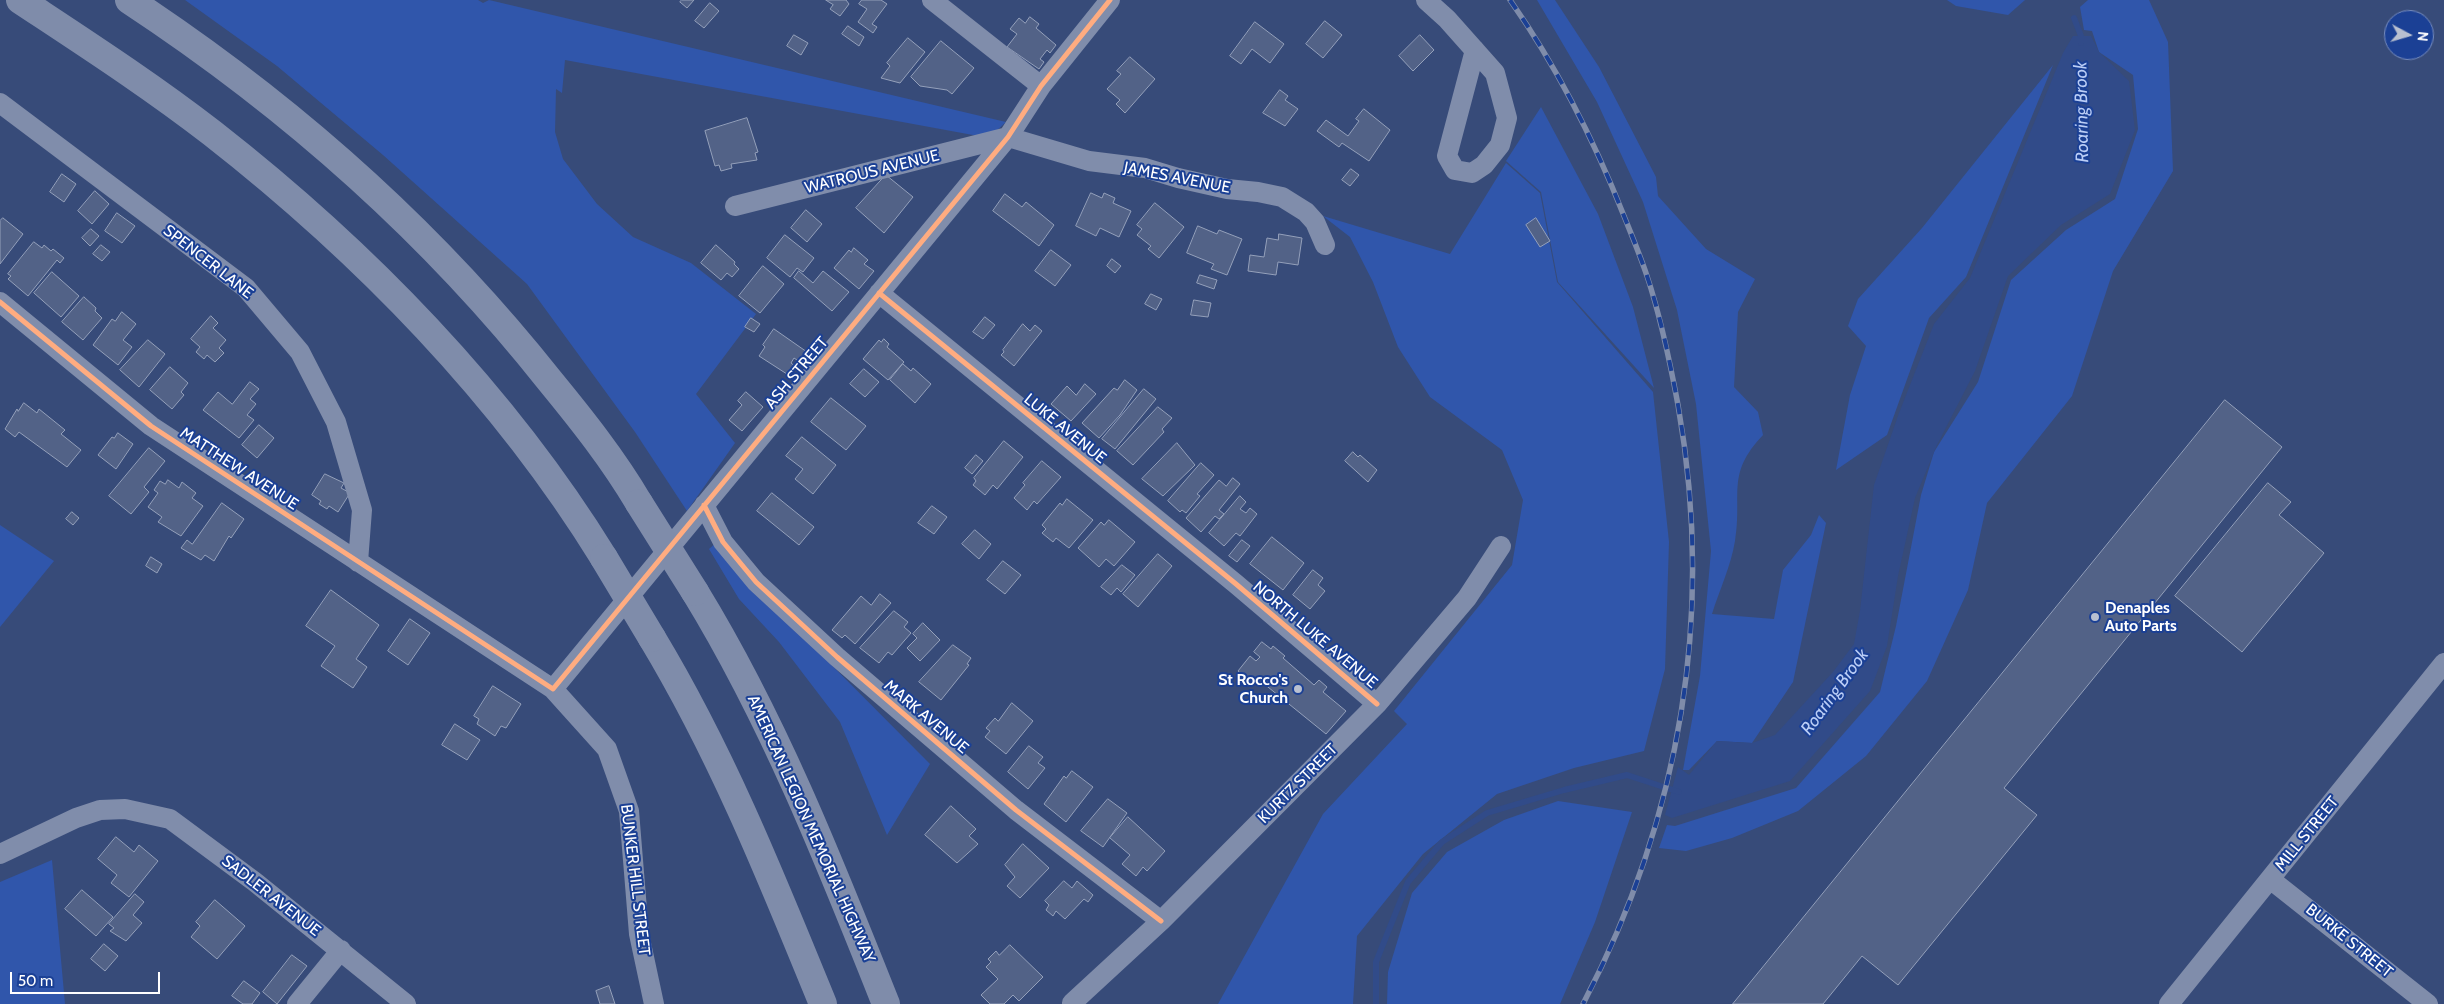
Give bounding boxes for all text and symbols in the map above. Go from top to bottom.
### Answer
north arrow [2384,10,2434,60]
text: N [2413,31,2432,42]
water label: Roaring Brook [2070,61,2094,163]
street label: WATROUS AVENUE [803,146,941,198]
street label: JAMES AVENUE [1122,158,1232,198]
street label: SPENCER LANE [159,221,257,303]
street label: ASH STREET [761,333,833,413]
street label: LUKE AVENUE [1020,390,1110,468]
street label: MATTHEW AVENUE [176,424,302,514]
street label: NORTH LUKE AVENUE [1249,577,1381,693]
place label: Denaples Auto Parts [2105,598,2177,636]
marker: Denaples Auto Parts [2089,611,2101,623]
water label: Roaring Brook [1797,645,1873,739]
place label: St Rocco's Church [1218,670,1288,708]
street label: MARK AVENUE [880,676,972,758]
marker: St Rocco's Church [1292,683,1304,695]
street label: AMERICAN LEGION MEMORIAL HIGHWAY [743,692,879,966]
street label: KURTZ STREET [1254,740,1342,828]
street label: MILL STREET [2271,793,2343,875]
street label: BUNKER HILL STREET [616,803,654,957]
street label: SADLER AVENUE [218,851,324,941]
street label: BURKE STREET [2302,900,2396,982]
scale bar [12,962,162,994]
text: 50 m [18,972,53,990]

